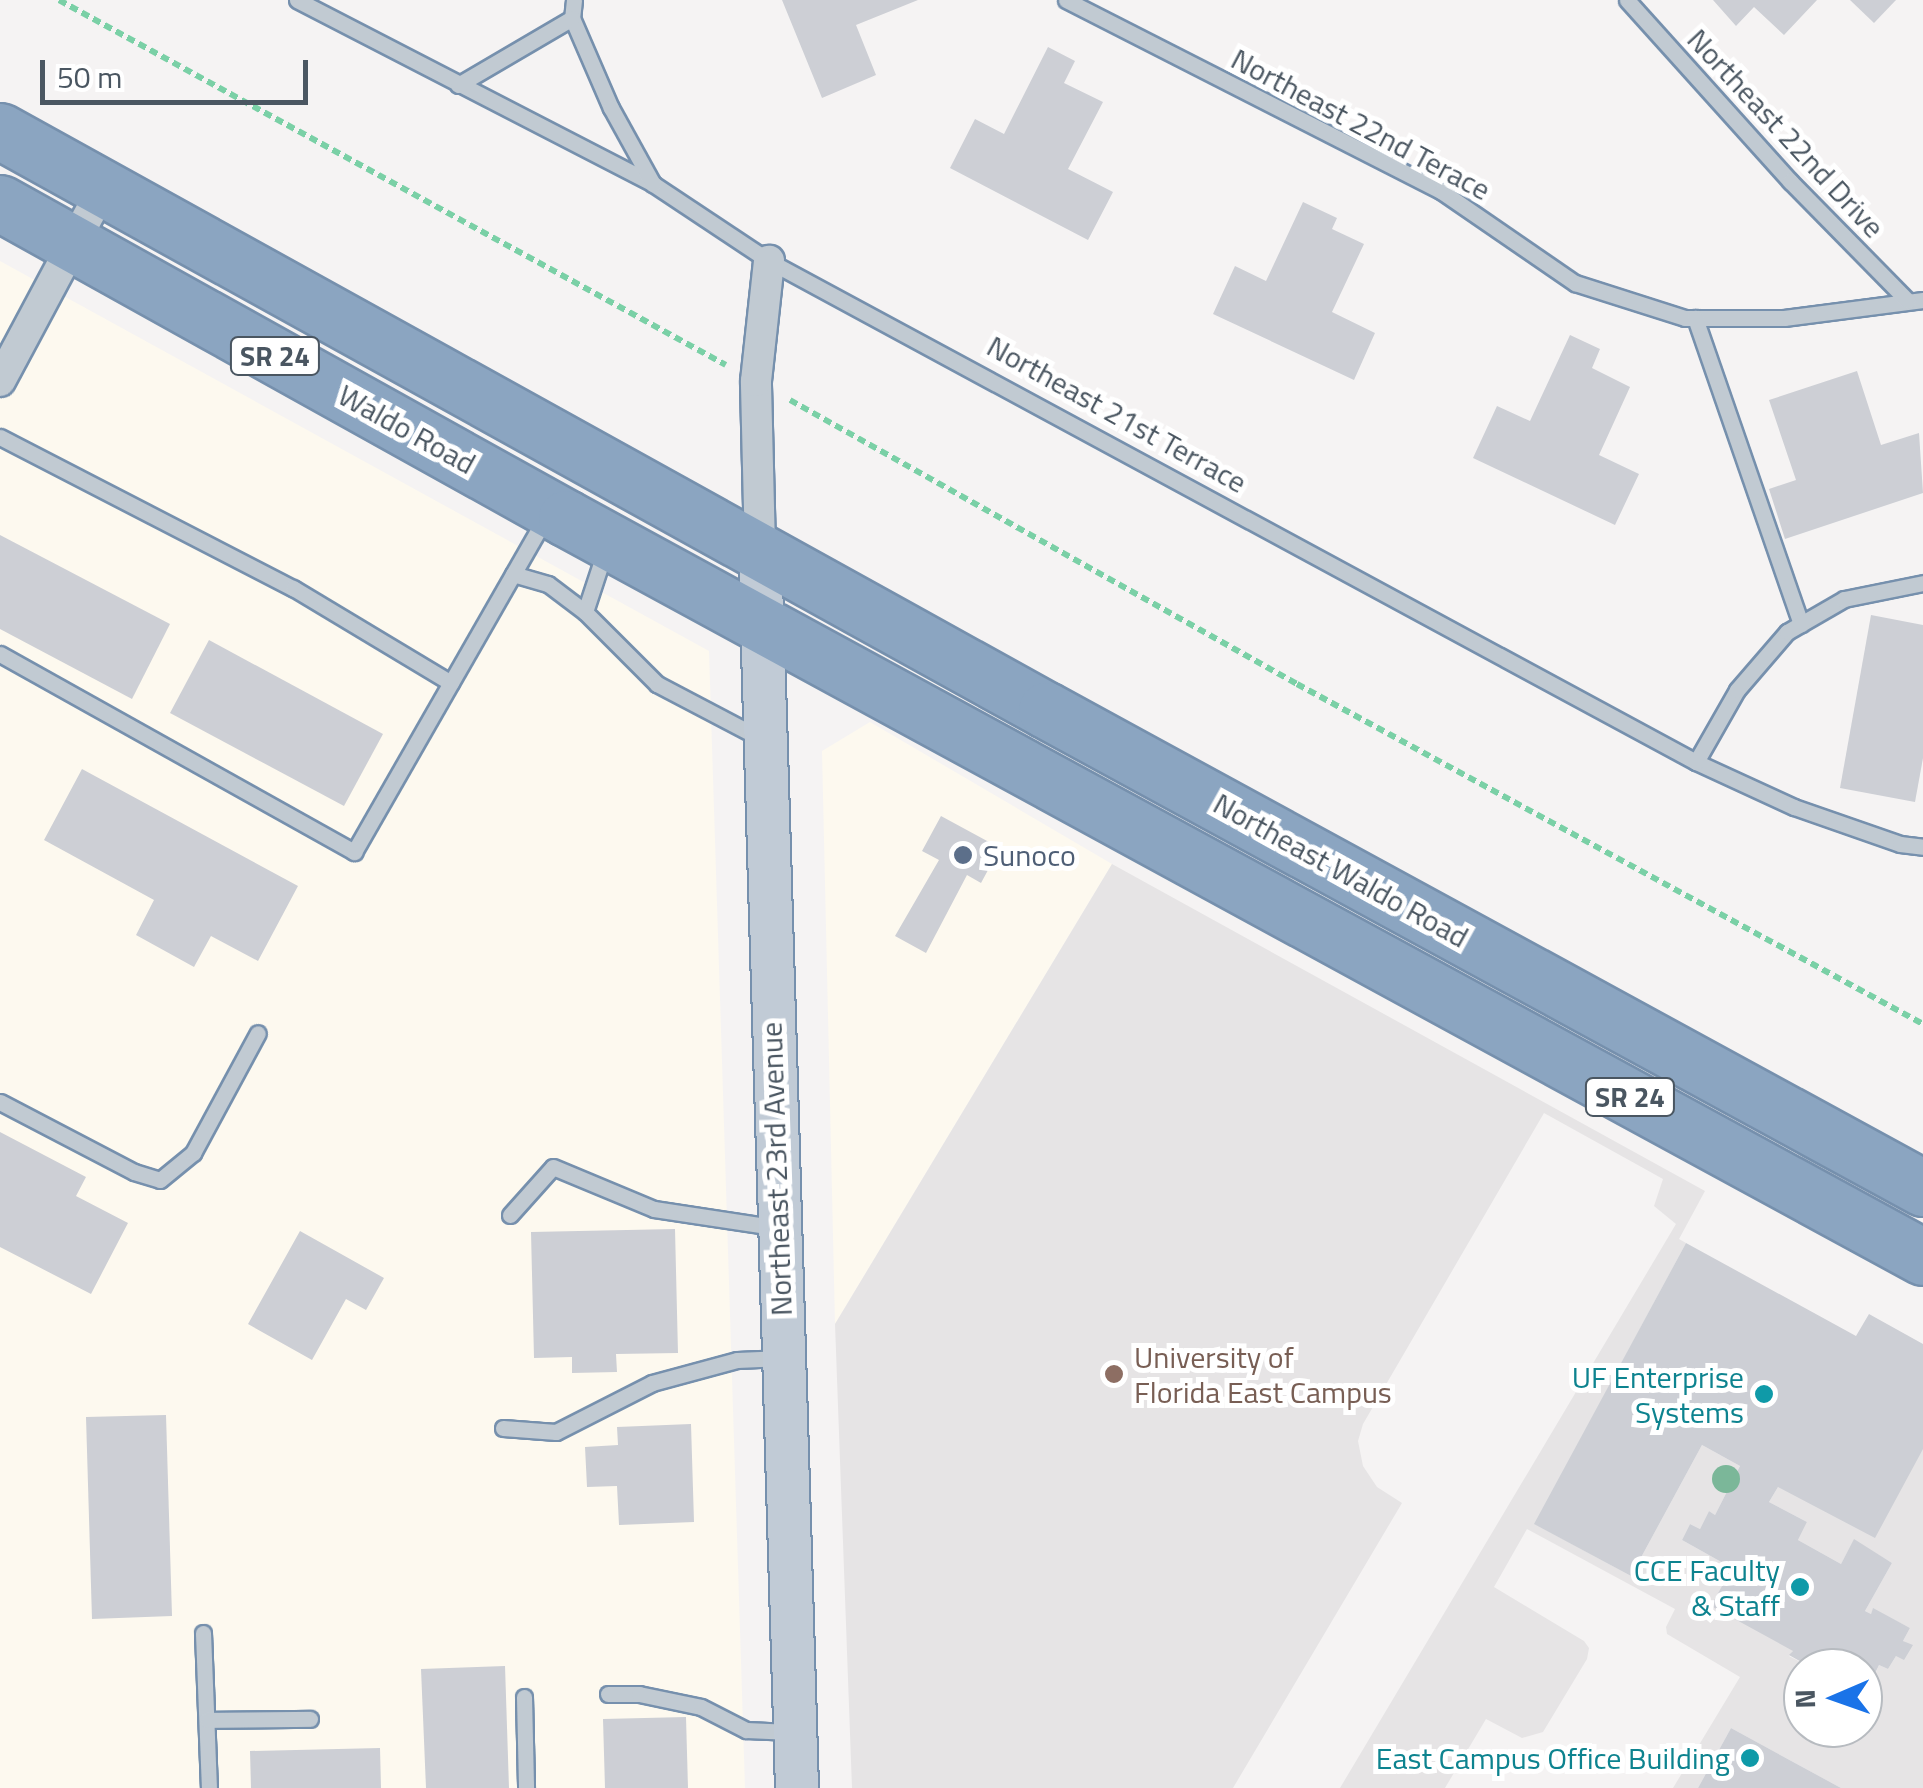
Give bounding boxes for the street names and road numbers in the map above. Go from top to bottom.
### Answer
street label: Northeast 22nd Drive [1680,21,1892,245]
street label: Northeast 22nd Terace [1225,40,1497,208]
street label: Northeast 21st Terrace [981,328,1253,500]
road number: SR 24 [228,333,322,379]
street label: Waldo Road [332,377,482,481]
street label: Northeast Waldo Road [1207,785,1475,955]
street label: Northeast 23rd Avenue [753,1021,799,1317]
road number: SR 24 [1582,1074,1678,1120]

